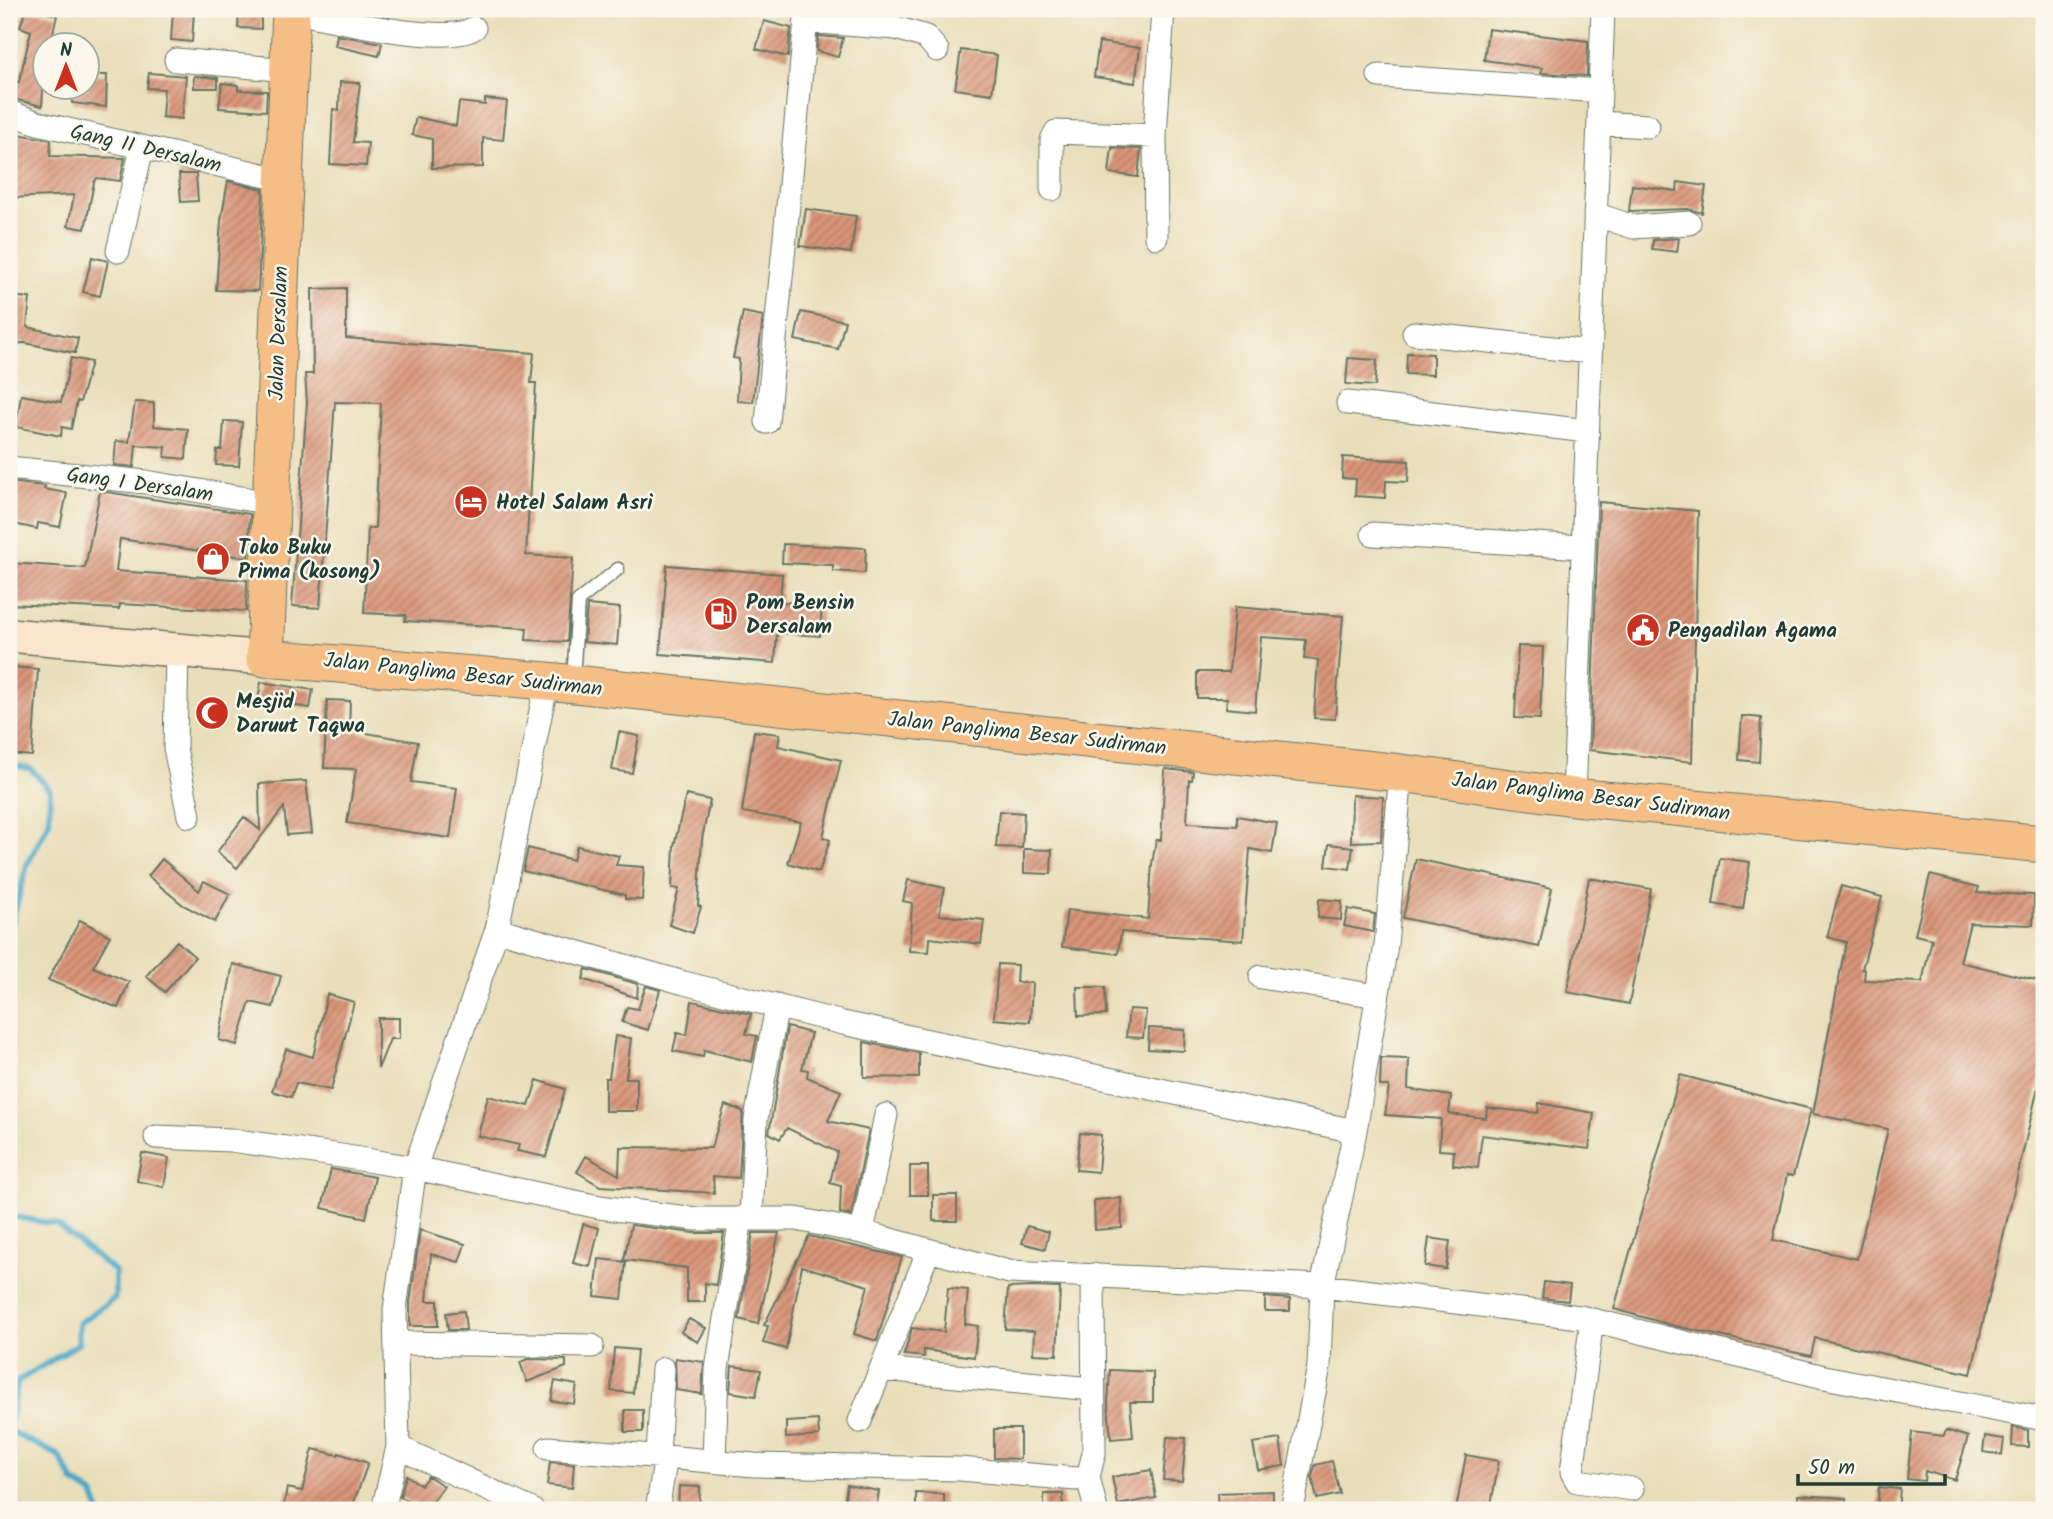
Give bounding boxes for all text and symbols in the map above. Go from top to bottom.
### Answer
north arrow [32,32,102,102]
text: N [60,36,72,66]
street label: Gang II Dersalam [67,116,224,183]
street label: Jalan Dersalam [261,265,298,401]
street label: Gang I Dersalam [64,459,215,512]
hotel icon: Hotel Salam Asri [452,483,490,521]
place label: Hotel Salam Asri [496,487,653,520]
place label: Toko Buku Prima (kosong) [238,532,381,589]
shop icon: Toko Buku Prima (kosong) [194,540,232,578]
place label: Pom Bensin Dersalam [746,587,854,644]
fuel station icon: Pom Bensin Dersalam [702,595,740,633]
public building icon: Pengadilan Agama [1624,611,1662,649]
place label: Pengadilan Agama [1668,615,1837,648]
street label: Jalan Panglima Besar Sudirman [322,644,604,707]
place label: Mesjid Daruut Taqwa [236,686,365,743]
mosque icon: Mesjid Daruut Taqwa [193,694,231,732]
street label: Jalan Panglima Besar Sudirman [886,703,1168,766]
street label: Jalan Panglima Besar Sudirman [1450,764,1732,831]
scale bar [1798,1442,1944,1486]
text: 50 m [1808,1452,1855,1485]

